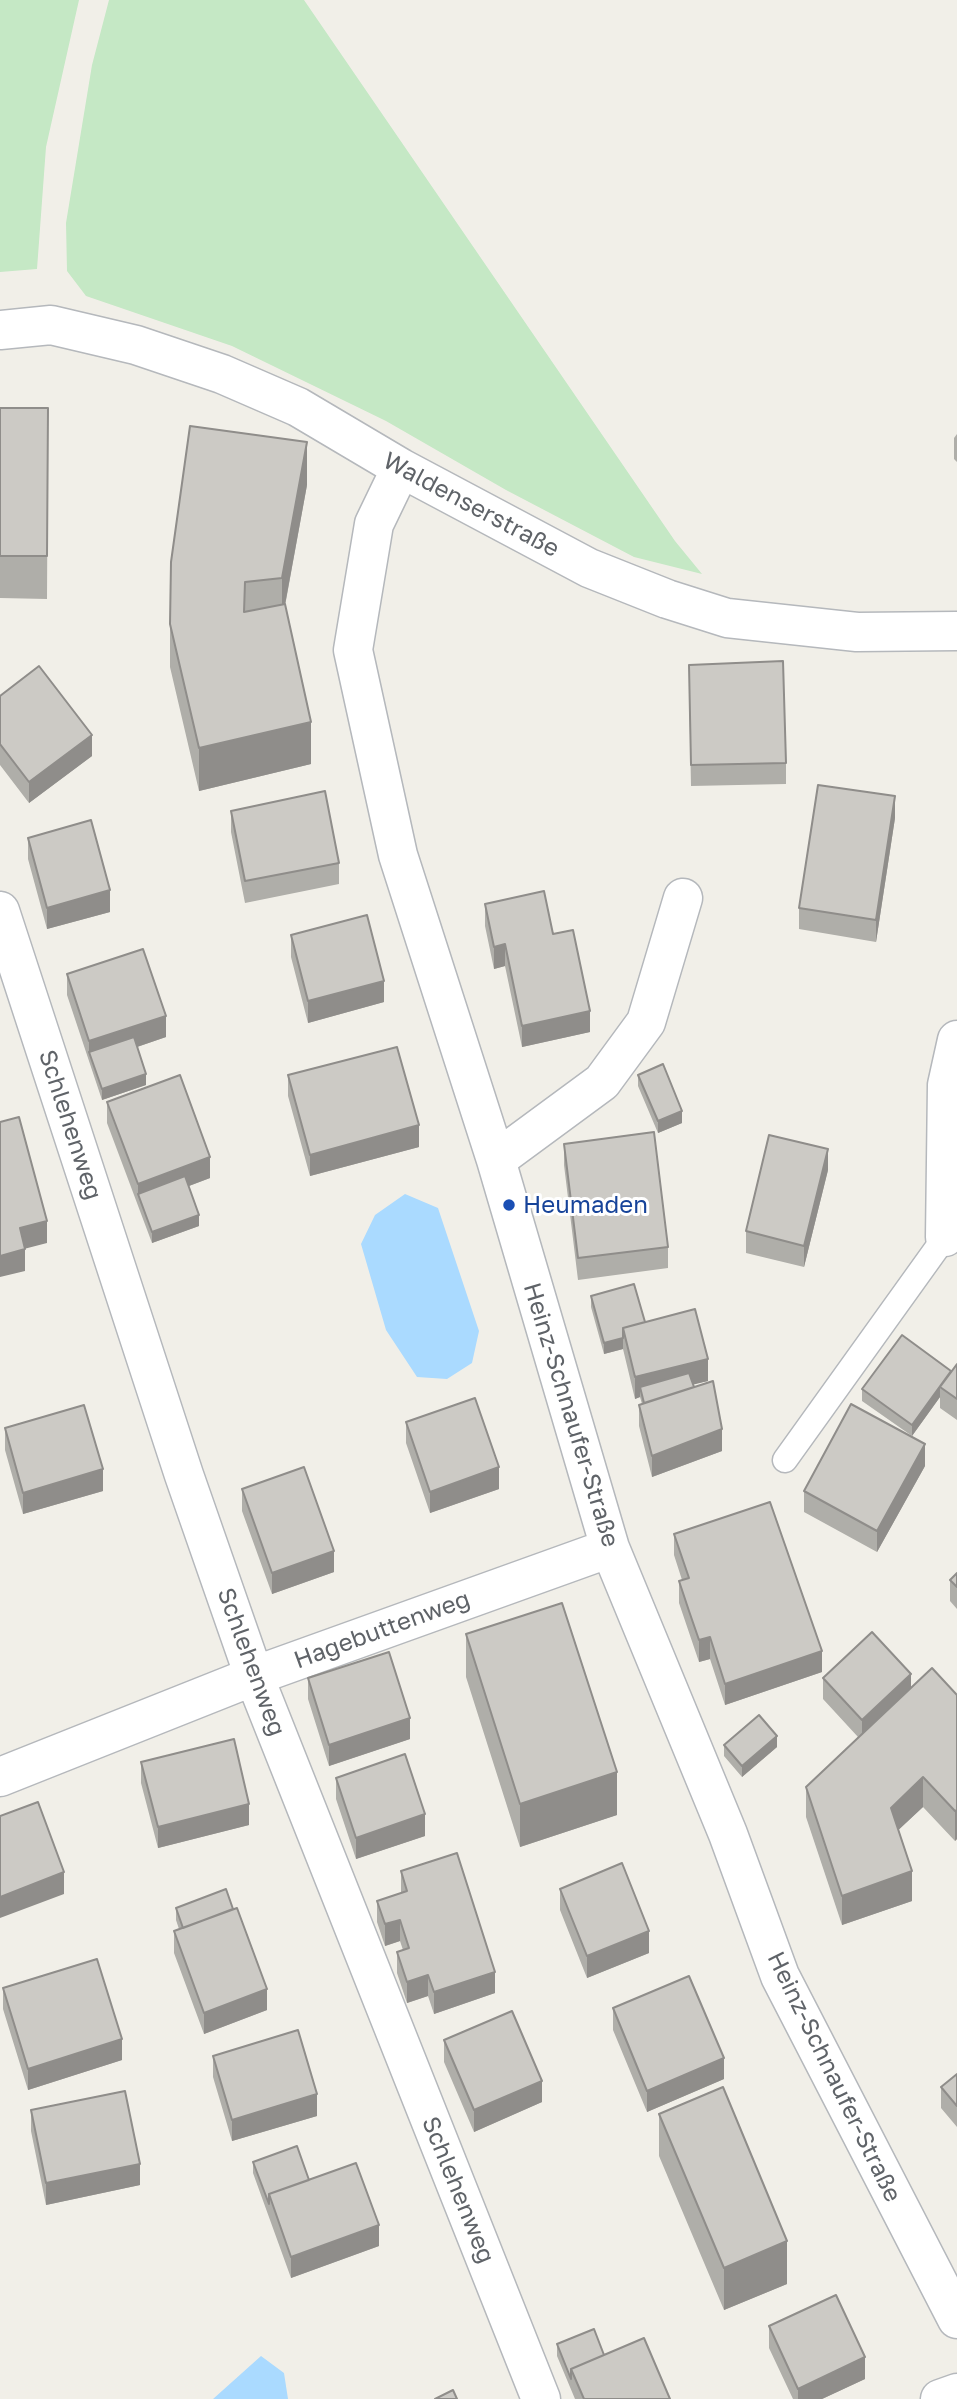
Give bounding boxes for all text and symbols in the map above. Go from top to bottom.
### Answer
street label: Waldenserstraße [378,446,564,564]
street label: Schlehenweg [32,1047,108,1203]
place label: Heumaden [523,1191,648,1219]
marker: Heumaden [501,1197,517,1213]
street label: Heinz-Schnaufer-Straße [517,1279,625,1551]
street label: Schlehenweg [211,1584,291,1740]
street label: Hagebuttenweg [290,1585,474,1675]
street label: Heinz-Schnaufer-Straße [761,1947,907,2207]
street label: Schlehenweg [415,2112,501,2268]

